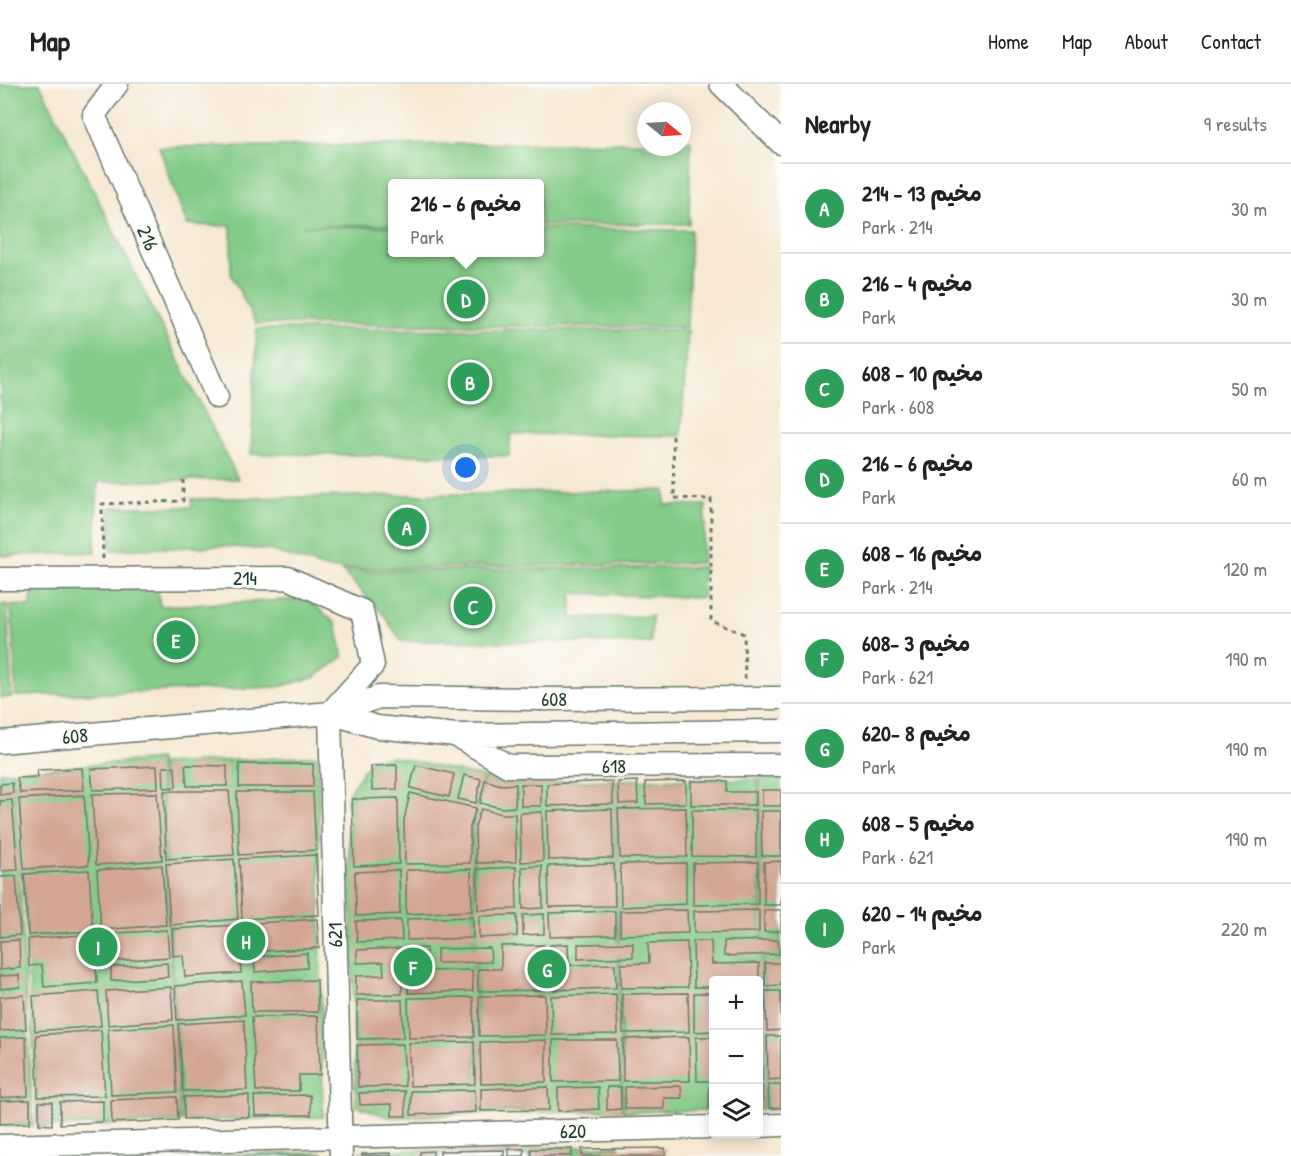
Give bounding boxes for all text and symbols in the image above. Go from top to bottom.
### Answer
text: Map [30,22,70,60]
text: Home [988,27,1029,56]
text: Map [1062,27,1092,56]
text: About [1125,27,1168,56]
text: Contact [1201,27,1261,56]
north arrow [637,102,691,156]
text: Nearby [805,106,871,141]
text: 9 results [1204,110,1267,137]
text: مخيم 13 - 214 [862,178,982,208]
popup [388,179,544,257]
text: مخيم 6 - 216 [410,188,522,218]
text: A [820,195,829,222]
text: 30 m [1231,195,1267,222]
text: Park · 214 [862,213,933,240]
street label: 216 [131,221,166,255]
text: Park [410,223,444,250]
text: مخيم 4 - 216 [862,268,973,298]
pin: D [446,276,486,322]
text: B [819,285,830,312]
text: 30 m [1231,285,1267,312]
text: Park [862,303,895,330]
text: مخيم 10 - 608 [862,358,983,388]
pin: B [450,360,490,404]
text: C [819,375,830,402]
text: 50 m [1231,375,1267,402]
text: Park · 608 [862,393,934,420]
text: مخيم 6 - 216 [862,448,973,478]
your location [451,453,480,482]
text: D [820,465,829,492]
text: 60 m [1232,465,1267,492]
text: Park [862,483,895,510]
pin: A [388,504,426,550]
text: مخيم 16 - 608 [862,538,982,568]
text: E [820,555,829,582]
text: 120 m [1223,555,1267,582]
street label: 214 [233,564,257,591]
text: Park · 214 [862,573,933,600]
pin: C [454,584,492,628]
pin: E [156,618,195,662]
text: مخيم 3 -608 [862,628,970,658]
text: F [821,645,828,672]
text: 190 m [1225,645,1267,672]
text: Park · 621 [862,663,933,690]
street label: 608 [541,685,567,712]
text: مخيم 8 -620 [862,718,971,748]
street label: 608 [61,721,89,750]
text: G [820,735,829,762]
text: 190 m [1225,735,1267,762]
street label: 618 [602,752,626,779]
text: Park [862,753,895,780]
text: مخيم 5 - 608 [862,808,975,838]
text: H [820,825,829,852]
text: 190 m [1225,825,1267,852]
text: Park · 621 [862,843,933,870]
text: مخيم 14 - 620 [862,898,983,928]
text: I [822,915,827,942]
text: 220 m [1221,915,1267,942]
pin: H [226,918,266,964]
street label: 621 [321,922,348,948]
pin: I [78,924,118,970]
text: Park [862,933,895,960]
pin: F [394,944,432,990]
pin: G [528,946,566,992]
map controls [709,976,763,1138]
button: + [709,976,763,1030]
button: − [709,1030,763,1084]
button: layers [709,1084,763,1138]
street label: 620 [560,1117,586,1144]

